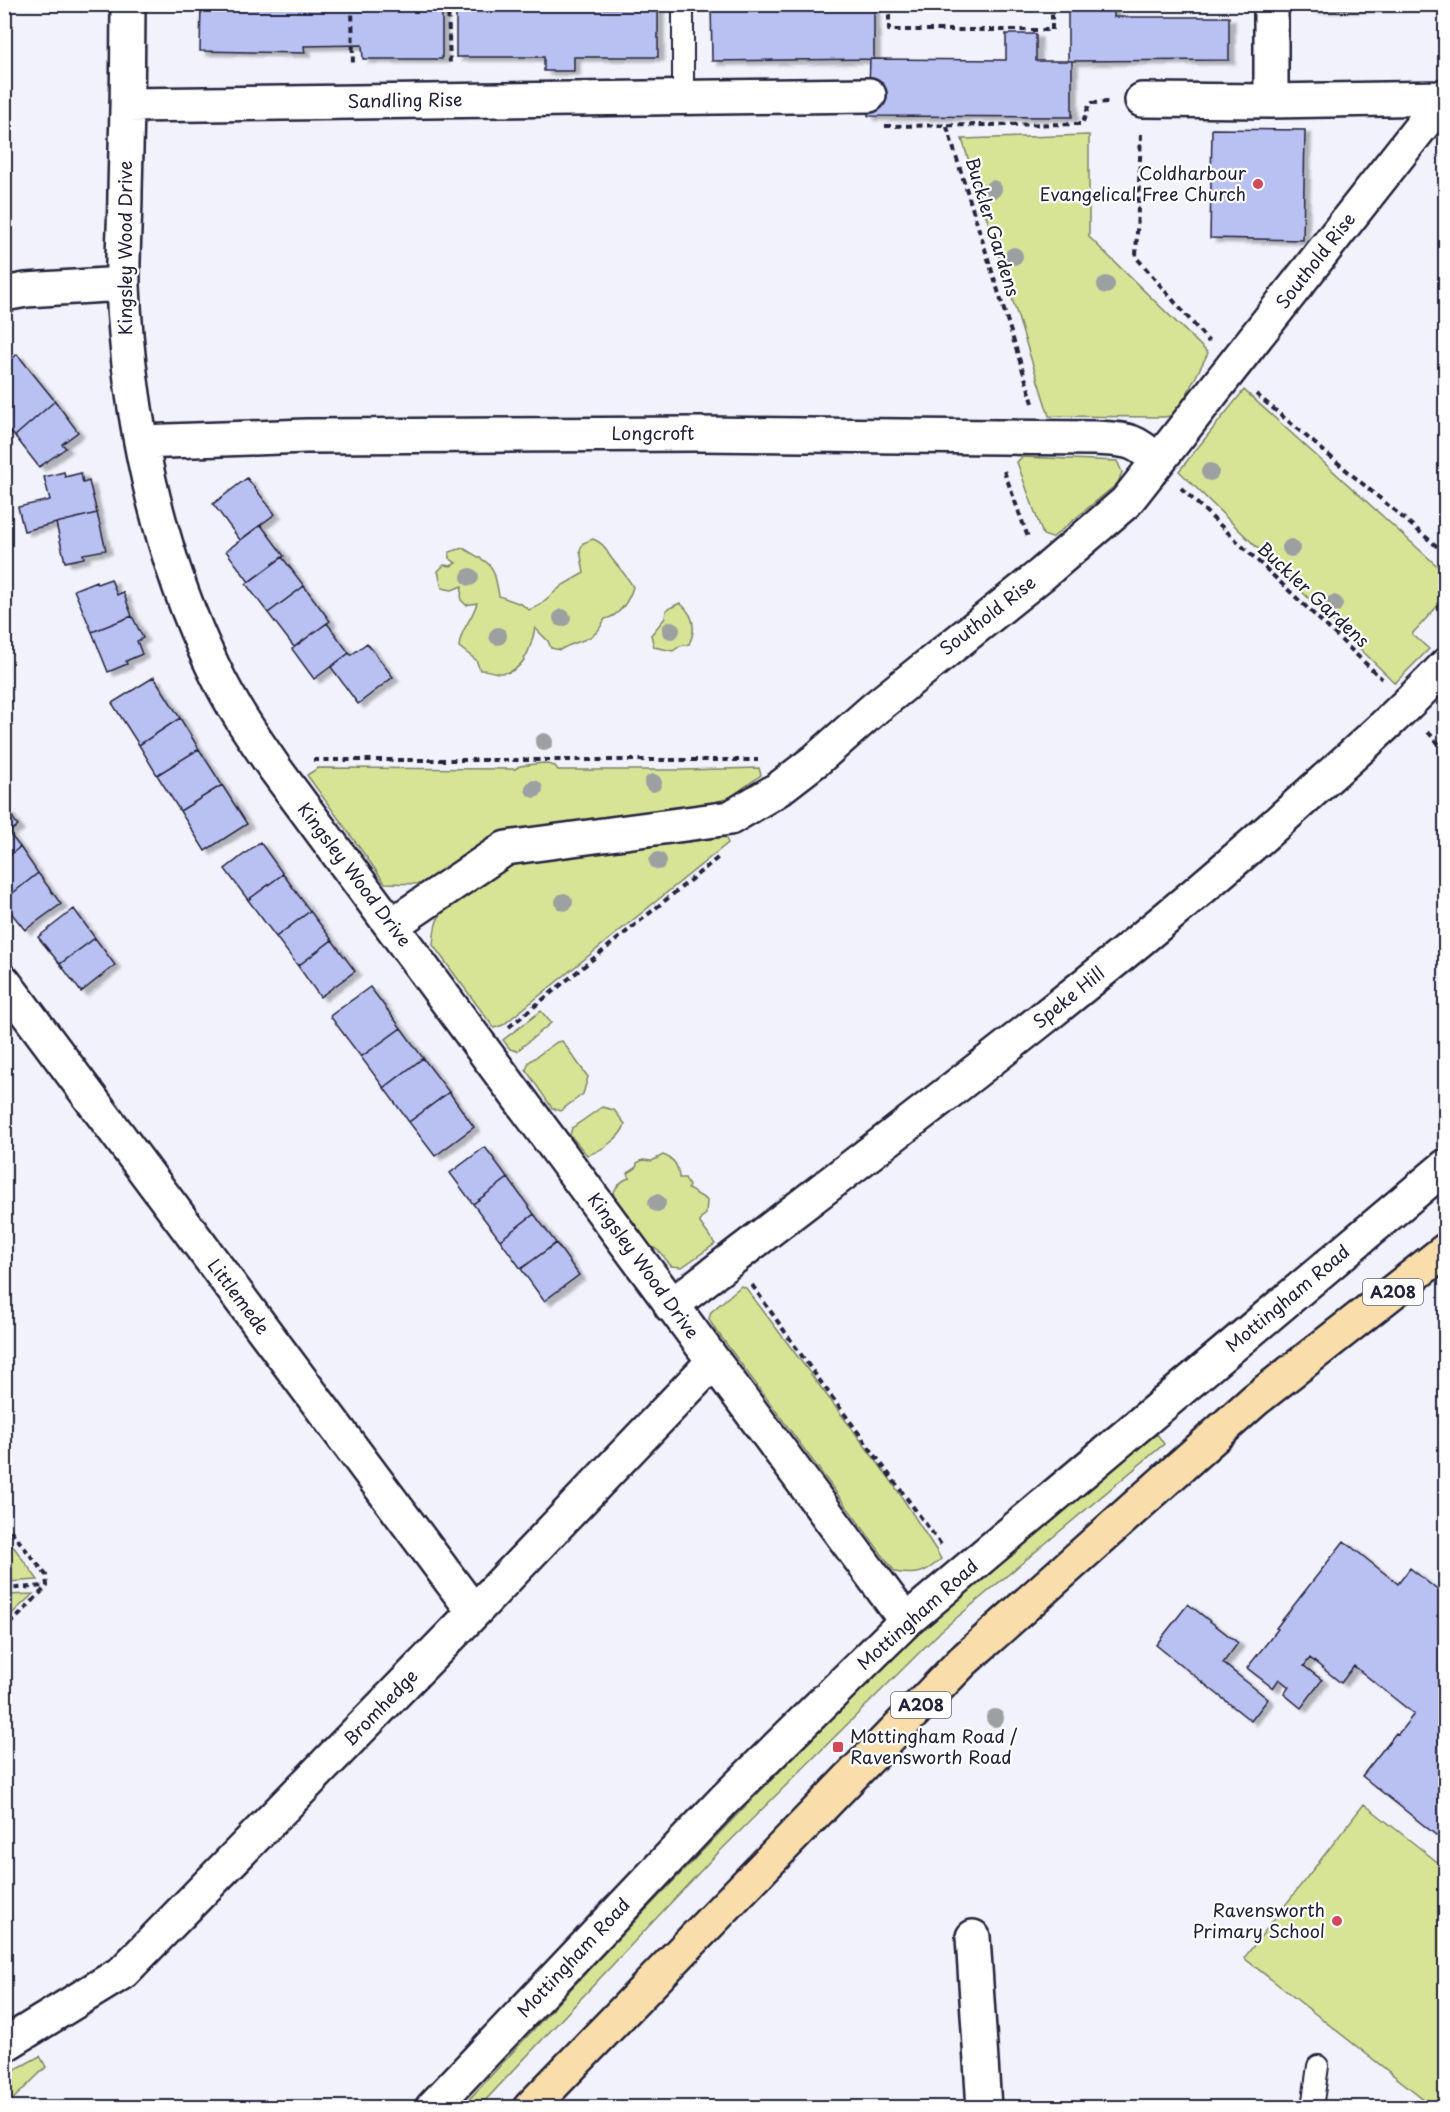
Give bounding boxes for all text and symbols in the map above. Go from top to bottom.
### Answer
street label: Sandling Rise [347,85,463,114]
street label: Buckler Gardens [959,154,1027,300]
place label: Coldharbour Evangelical Free Church [1040,159,1247,207]
street label: Kingsley Wood Drive [111,161,138,335]
marker: Coldharbour Evangelical Free Church [1251,177,1265,191]
street label: Southold Rise [1269,206,1361,314]
street label: Longcroft [612,419,694,446]
street label: Buckler Gardens [1252,535,1376,653]
street label: Southold Rise [933,569,1041,661]
street label: Kingsley Wood Drive [292,796,418,952]
street label: Speke Hill [1026,959,1110,1034]
street label: Kingsley Wood Drive [582,1187,706,1344]
street label: Mottingham Road [1219,1238,1355,1358]
street label: Littlemede [202,1252,277,1340]
road number: A208 [1363,1279,1423,1305]
street label: Mottingham Road [850,1552,984,1676]
street label: Bromhedge [336,1662,424,1751]
road number: A208 [891,1692,951,1718]
place label: Mottingham Road / Ravensworth Road [850,1722,1018,1770]
marker: Mottingham Road / Ravensworth Road [831,1740,845,1754]
street label: Mottingham Road [510,1891,636,2023]
place label: Ravensworth Primary School [1193,1896,1325,1944]
marker: Ravensworth Primary School [1330,1914,1344,1928]

